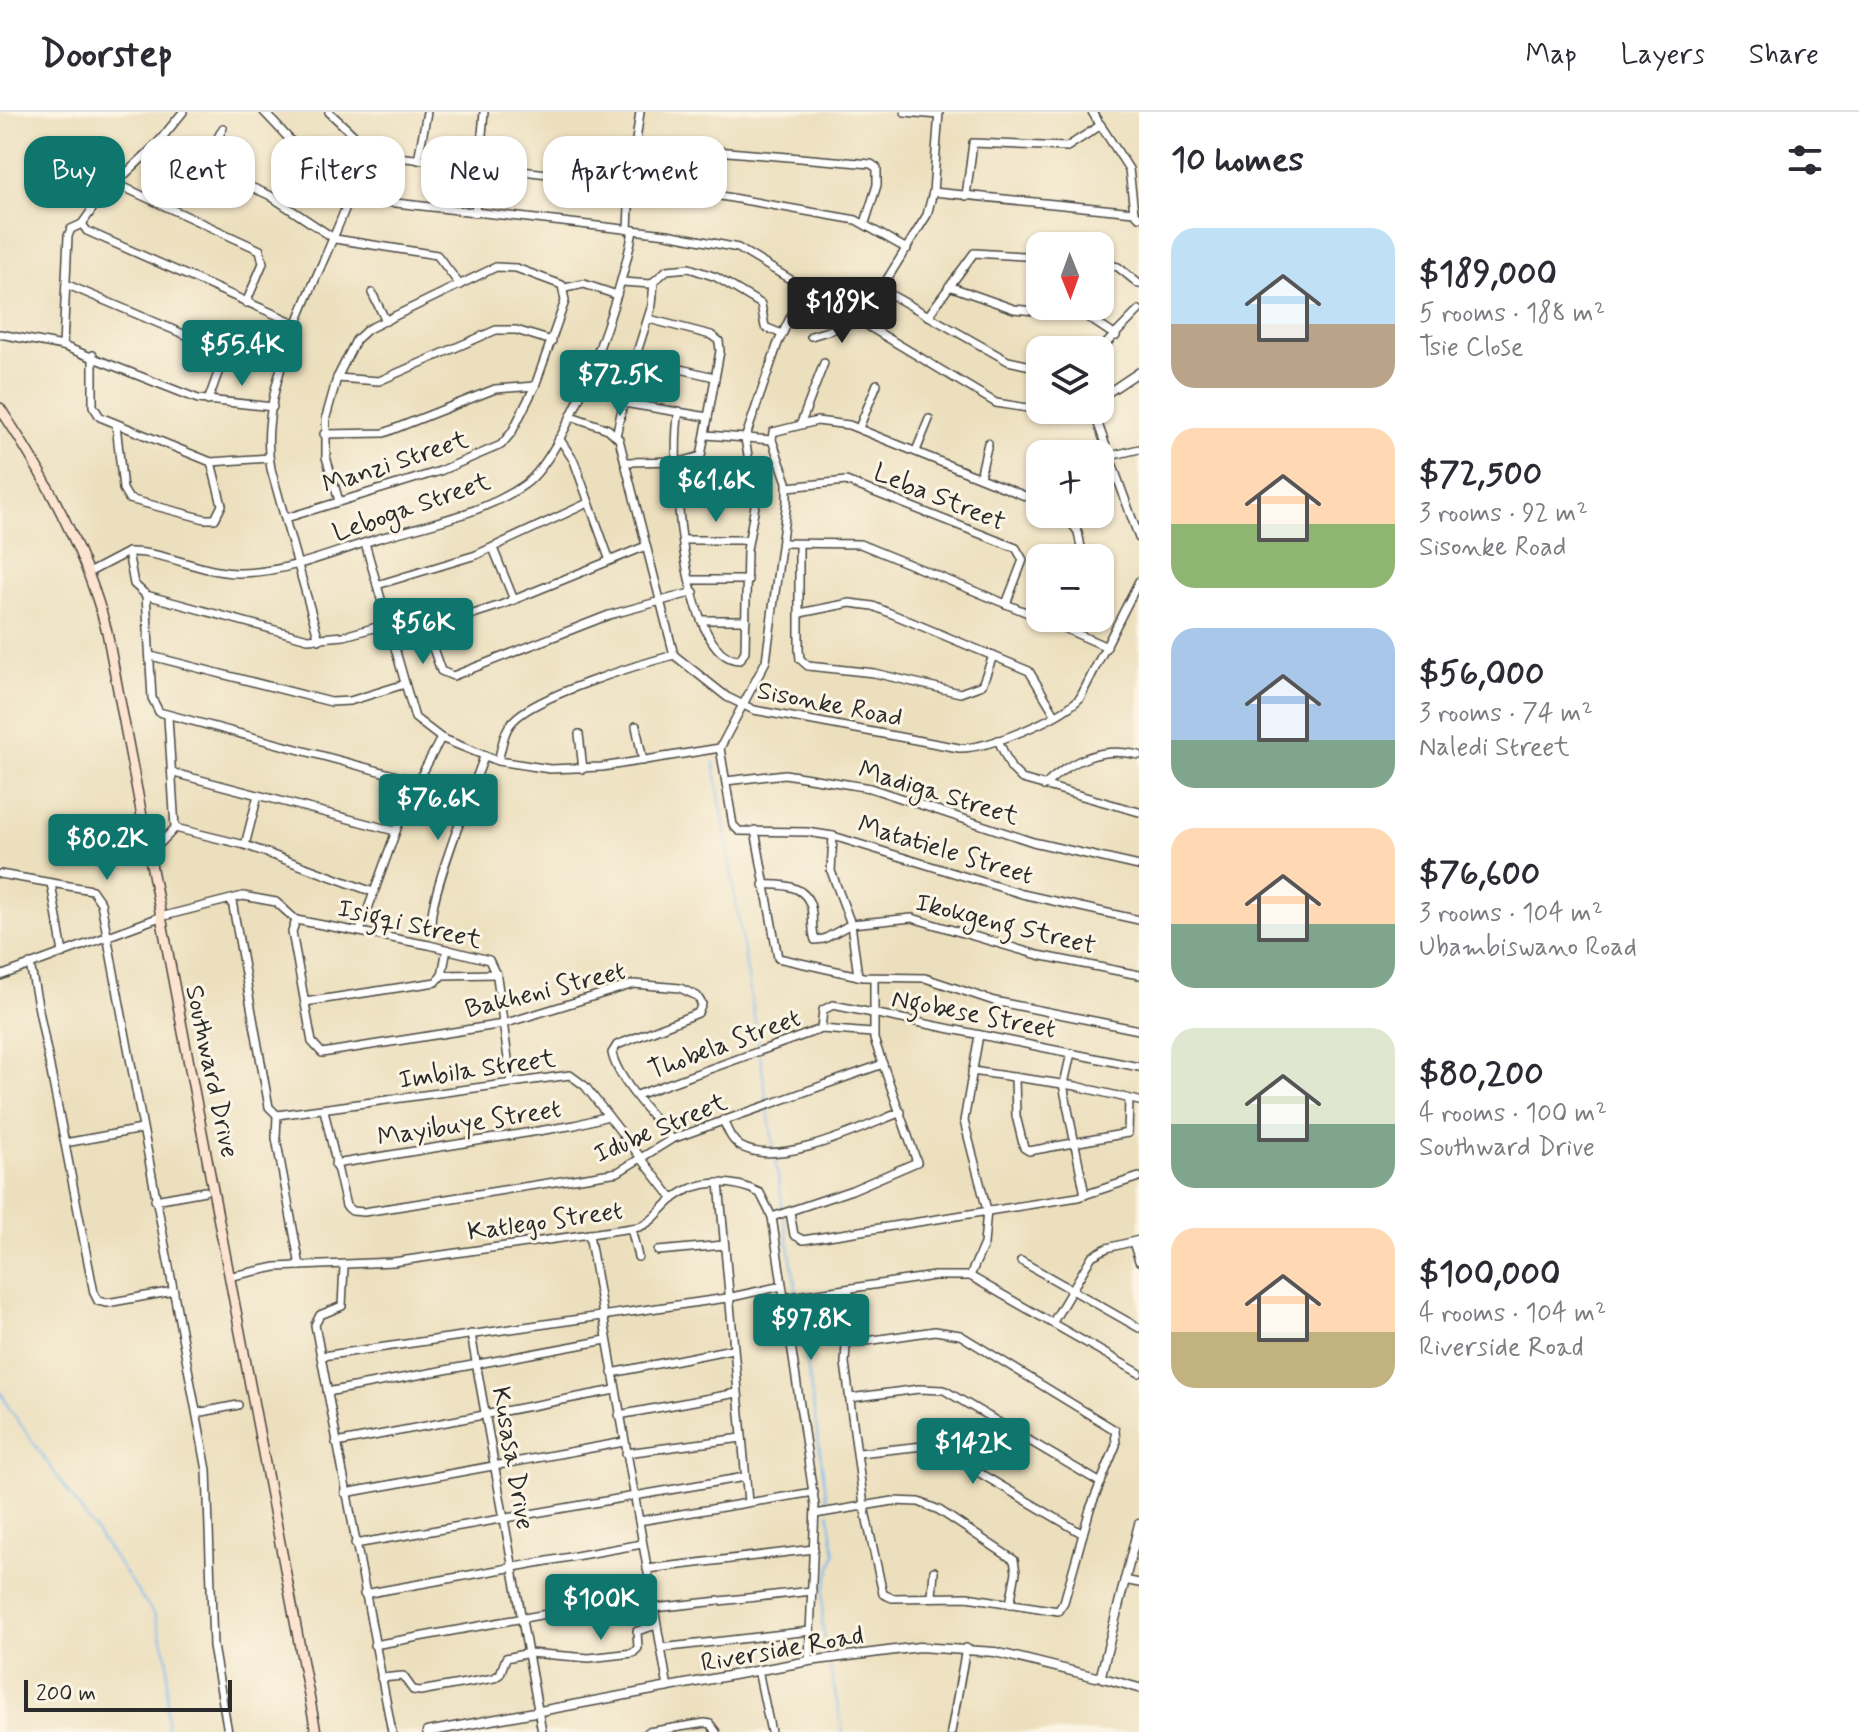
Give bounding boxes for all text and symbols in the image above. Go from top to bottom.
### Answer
text: Doorstep [40,31,173,80]
text: Map [1526,37,1577,74]
text: Layers [1621,37,1705,74]
text: Share [1749,37,1819,74]
chip: Buy [24,136,125,208]
chip: Rent [141,136,255,208]
chip: Filters [271,136,405,208]
chip: New [421,136,527,208]
chip: Apartment [543,136,727,208]
text: 10 homes [1171,138,1304,183]
icon: filters [1783,138,1827,182]
north arrow [1026,232,1114,320]
map controls [1026,232,1114,632]
text: $189,000 [1419,252,1557,297]
icon: home [1235,260,1331,356]
pin: $189K [786,277,898,345]
text: $189K [805,286,879,320]
text: 5 rooms · 188 m² [1419,297,1605,331]
pin: $55.4K [177,320,307,388]
text: $55.4K [200,329,284,363]
text: Tsie Close [1419,331,1524,365]
button: layers [1026,336,1114,424]
pin: $72.5K [555,350,685,418]
text: $72.5K [578,359,662,393]
street label: Manzi Street [318,423,473,502]
button: + [1026,440,1114,528]
text: $72,500 [1419,452,1542,497]
pin: $61.6K [651,456,781,524]
street label: Leba Street [868,456,1010,540]
icon: home [1235,460,1331,556]
street label: Leboga Street [328,465,496,553]
text: $61.6K [678,465,754,499]
text: 3 rooms · 92 m² [1419,497,1588,531]
text: Sisonke Road [1419,531,1566,565]
button: − [1026,544,1114,632]
pin: $56K [376,598,470,666]
text: $56K [391,607,455,641]
text: $56,000 [1419,652,1544,697]
icon: home [1235,660,1331,756]
street label: Sisonke Road [754,674,905,736]
text: 3 rooms · 74 m² [1419,697,1593,731]
text: Naledi Street [1419,731,1570,765]
street label: Madiga Street [854,753,1023,836]
pin: $76.6K [373,774,503,842]
text: $76.6K [397,783,479,817]
street label: Matatiele Street [854,808,1037,894]
pin: $80.2K [42,814,172,882]
text: $80.2K [66,823,148,857]
text: $76,600 [1419,852,1540,897]
icon: home [1235,860,1331,956]
street label: Ikokgeng Street [911,886,1099,967]
street label: Isigqi Street [334,892,485,961]
text: 3 rooms · 104 m² [1419,897,1603,931]
text: Ubambiswano Road [1419,931,1637,965]
street label: Bakheni Street [462,955,629,1027]
street label: Southward Drive [176,982,246,1161]
street label: Ngobese Street [888,982,1059,1050]
street label: Thobela Street [644,1002,806,1088]
street label: Imbila Street [397,1042,558,1098]
text: $80,200 [1419,1052,1544,1097]
icon: home [1235,1060,1331,1156]
street label: Idube Street [589,1086,732,1172]
street label: Mayibuye Street [375,1093,564,1155]
text: 4 rooms · 100 m² [1419,1097,1607,1131]
text: Southward Drive [1419,1131,1595,1165]
street label: Katlego Street [465,1194,625,1250]
text: $100,000 [1419,1252,1560,1297]
icon: home [1235,1260,1331,1356]
pin: $97.8K [746,1294,876,1362]
text: 4 rooms · 104 m² [1419,1297,1606,1331]
text: $97.8K [771,1303,851,1337]
text: Riverside Road [1419,1331,1584,1365]
street label: Kusasa Drive [483,1384,541,1533]
pin: $142K [917,1418,1029,1486]
text: $142K [935,1427,1011,1461]
pin: $100K [545,1574,657,1642]
text: $100K [563,1583,639,1617]
street label: Riverside Road [698,1619,866,1681]
scale bar [24,1676,232,1712]
text: 200 m [36,1680,96,1708]

